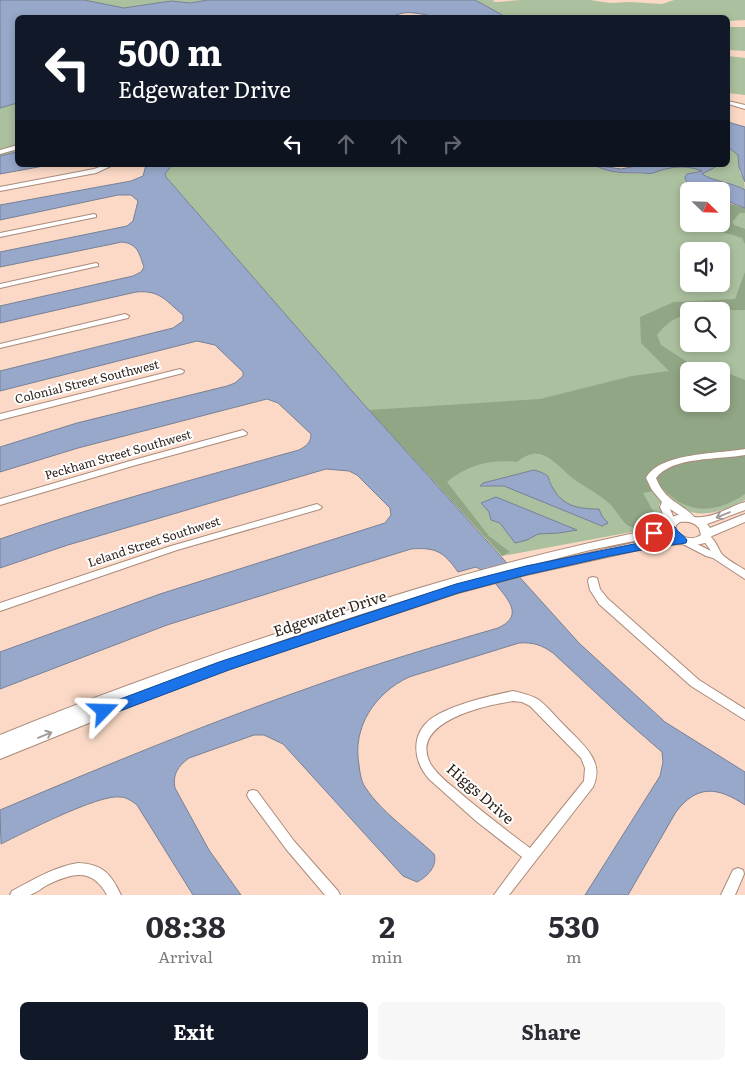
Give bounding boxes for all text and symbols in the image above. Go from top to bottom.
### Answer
text: 500 m [118,25,222,77]
icon: left [35,35,100,100]
text: Edgewater Drive [118,72,291,105]
icon: left [279,130,307,158]
icon: ahead [332,130,360,158]
icon: ahead [385,130,413,158]
icon: right [438,130,466,158]
north arrow [680,182,730,232]
map controls [680,182,730,412]
button: sound [680,242,730,292]
button: search [680,302,730,352]
street label: Colonial Street Southwest [13,354,161,408]
button: layers [680,362,730,412]
street label: Peckham Street Southwest [42,424,193,484]
street label: Leland Street Southwest [85,511,222,571]
pin [633,512,675,554]
one-way arrow [715,512,730,521]
icon: arrive [640,519,668,547]
street label: Edgewater Drive [270,583,389,642]
position arrow [77,684,129,736]
one-way arrow [37,730,52,739]
street label: Higgs Drive [442,757,520,829]
text: 08:38 [146,903,226,947]
text: 2 [379,903,395,947]
text: 530 [548,903,599,947]
text: Arrival [158,944,213,968]
text: min [371,944,403,968]
text: m [566,944,582,968]
button: Exit [20,1002,368,1060]
button: Share [378,1002,725,1060]

